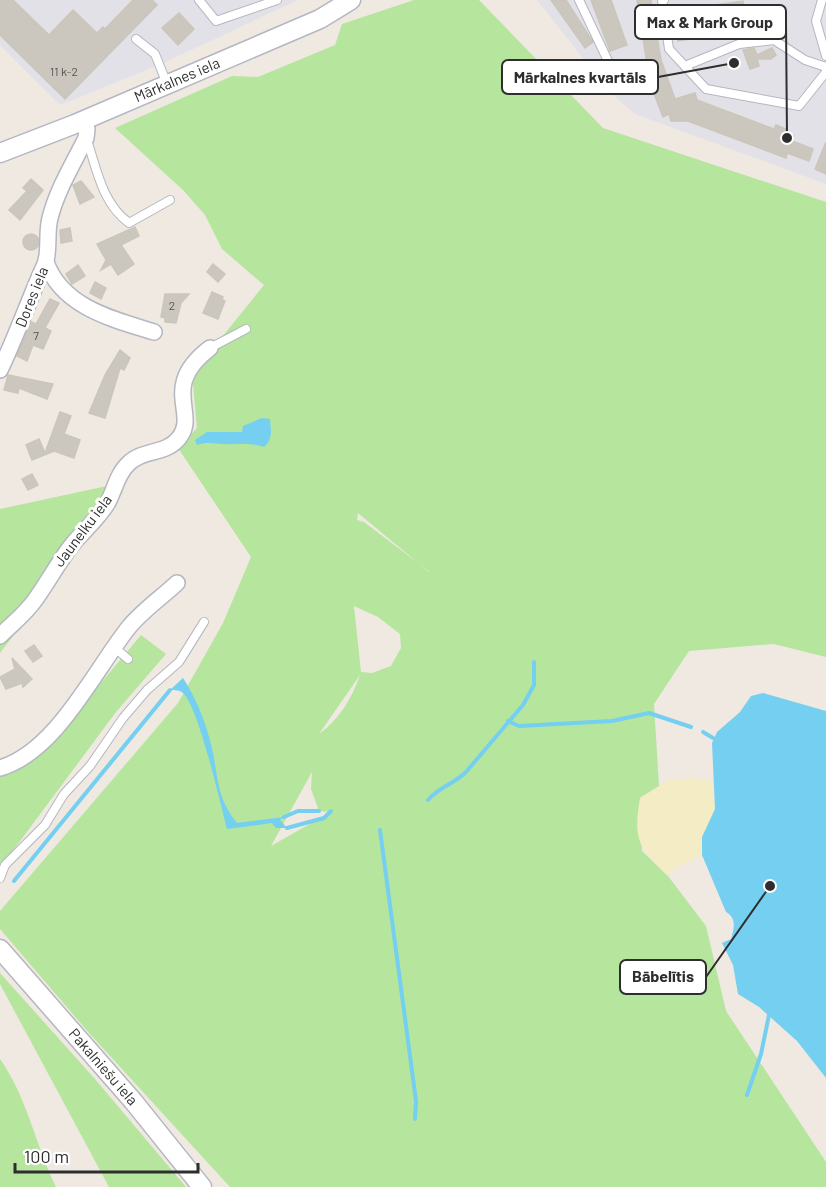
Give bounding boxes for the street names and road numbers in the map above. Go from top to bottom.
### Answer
street label: Mārkalnes iela [131,53,222,105]
street label: Dores iela [11,264,51,330]
street label: Jaunelku iela [49,491,115,570]
street label: Pakalniešu iela [65,1024,142,1108]

